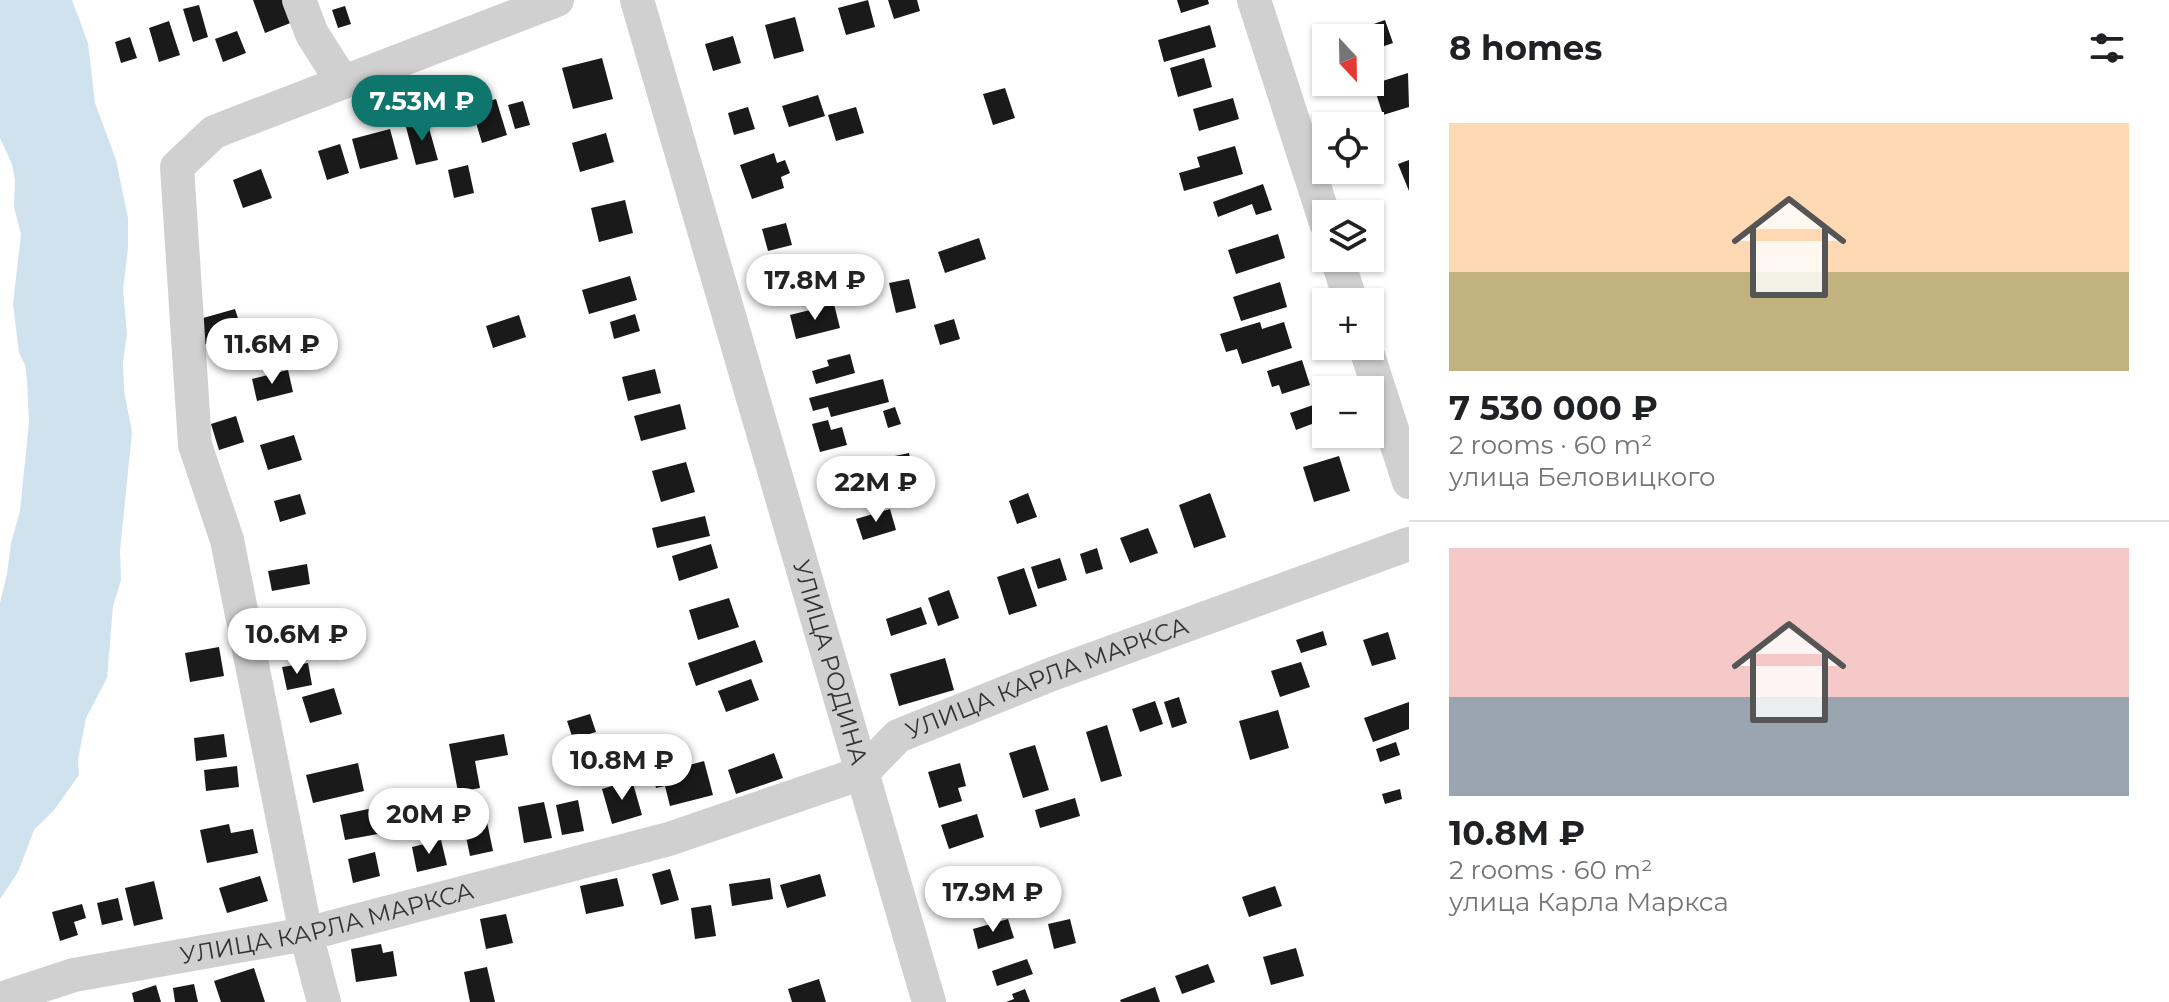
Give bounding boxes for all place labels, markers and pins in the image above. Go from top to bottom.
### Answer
pin: 7.53M ₽ [348,75,496,143]
pin: 17.8M ₽ [741,254,889,322]
pin: 11.6M ₽ [198,318,346,386]
pin: 22M ₽ [820,456,932,524]
pin: 10.6M ₽ [223,608,371,676]
pin: 10.8M ₽ [548,734,696,802]
pin: 20M ₽ [373,788,485,856]
pin: 17.9M ₽ [919,866,1067,934]

